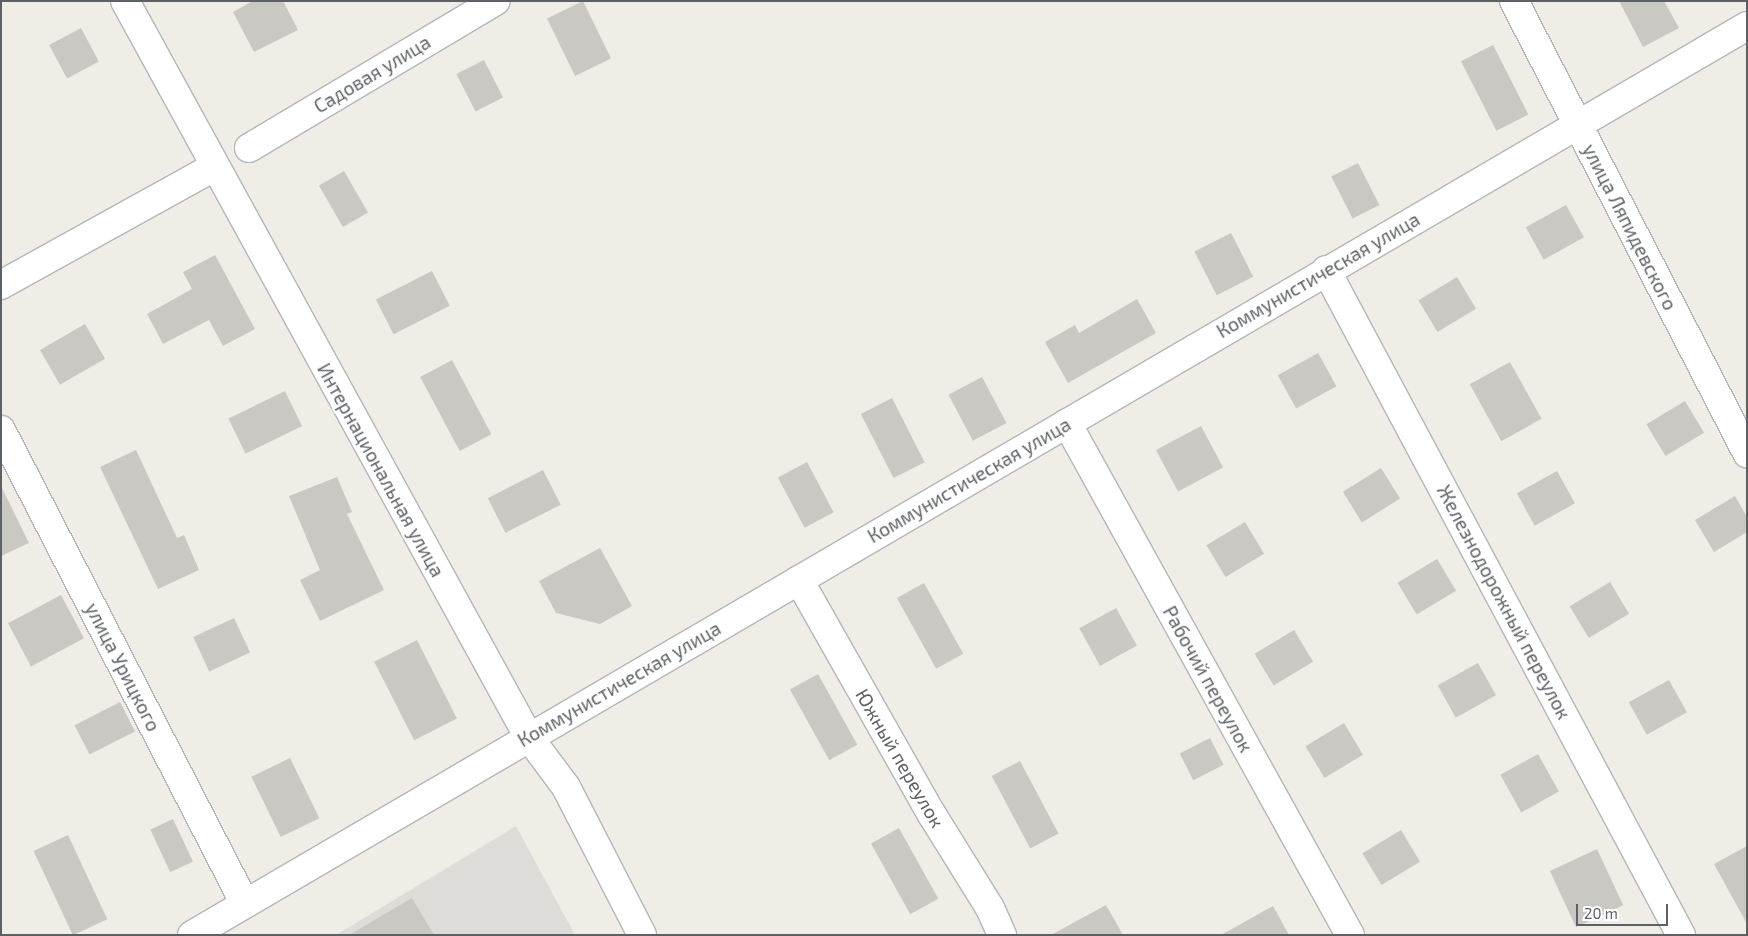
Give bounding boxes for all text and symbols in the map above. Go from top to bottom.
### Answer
street label: Садовая улица [310,30,434,118]
street label: улица Ляпидевского [1578,140,1682,314]
street label: Коммунистическая улица [1212,207,1424,343]
street label: Интернациональная улица [313,359,449,581]
street label: Коммунистическая улица [863,412,1075,548]
street label: Железнодорожный переулок [1432,481,1576,723]
street label: улица Урицкого [81,599,165,735]
street label: Рабочий переулок [1158,602,1258,756]
street label: Коммунистическая улица [513,616,725,752]
street label: Южный переулок [851,685,949,831]
scale bar [1578,894,1670,926]
text: 20 m [1584,904,1618,922]

